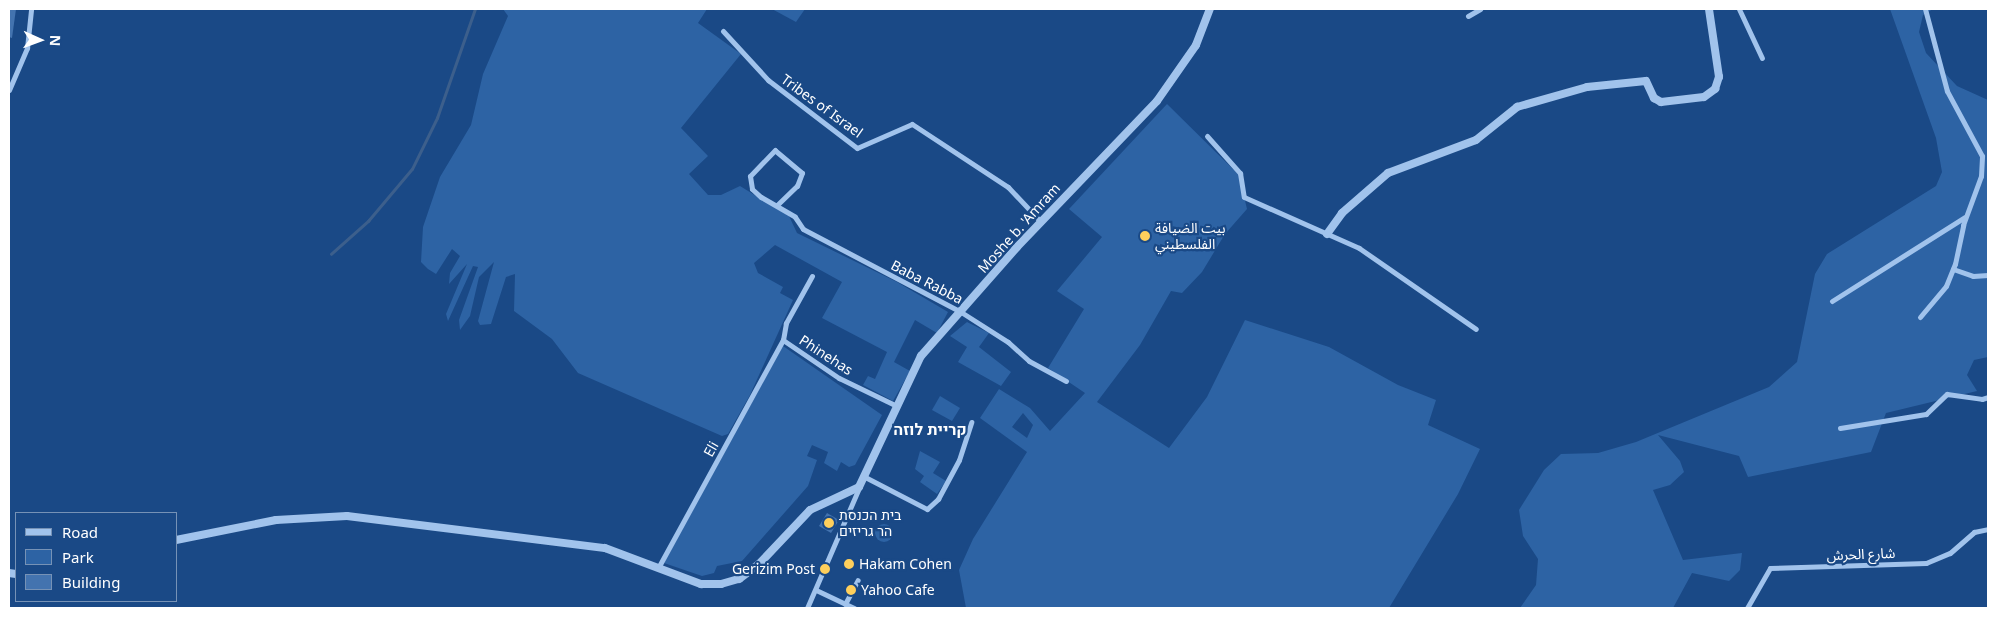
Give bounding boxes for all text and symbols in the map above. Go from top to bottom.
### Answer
north arrow [15,15,65,65]
text: N [46,35,65,47]
street label: Tribes of Israel [778,71,866,141]
street label: Moshe b. 'Amram [974,180,1064,276]
place label: بيت الضيافة الفلسطيني [1155,220,1226,252]
marker: بيت الضيافة الفلسطيني [1139,230,1151,242]
street label: Baba Rabba [888,257,966,307]
street label: Phinehas [796,331,856,379]
district label: קריית לוזה [893,419,967,439]
street label: Eli [700,438,722,460]
place label: בית הכנסת הר גריזים [839,507,901,540]
legend [15,512,178,602]
marker: בית הכנסת הר גריזים [823,517,835,529]
text: Road [62,522,98,542]
street label: شارع الحرش [1826,544,1896,564]
text: Park [62,547,94,567]
place label: Hakam Cohen [859,556,952,572]
marker: Hakam Cohen [843,558,855,570]
place label: Gerizim Post [732,561,815,577]
marker: Gerizim Post [819,563,831,575]
text: Building [62,572,120,592]
place label: Yahoo Cafe [861,582,935,598]
marker: Yahoo Cafe [845,584,857,596]

